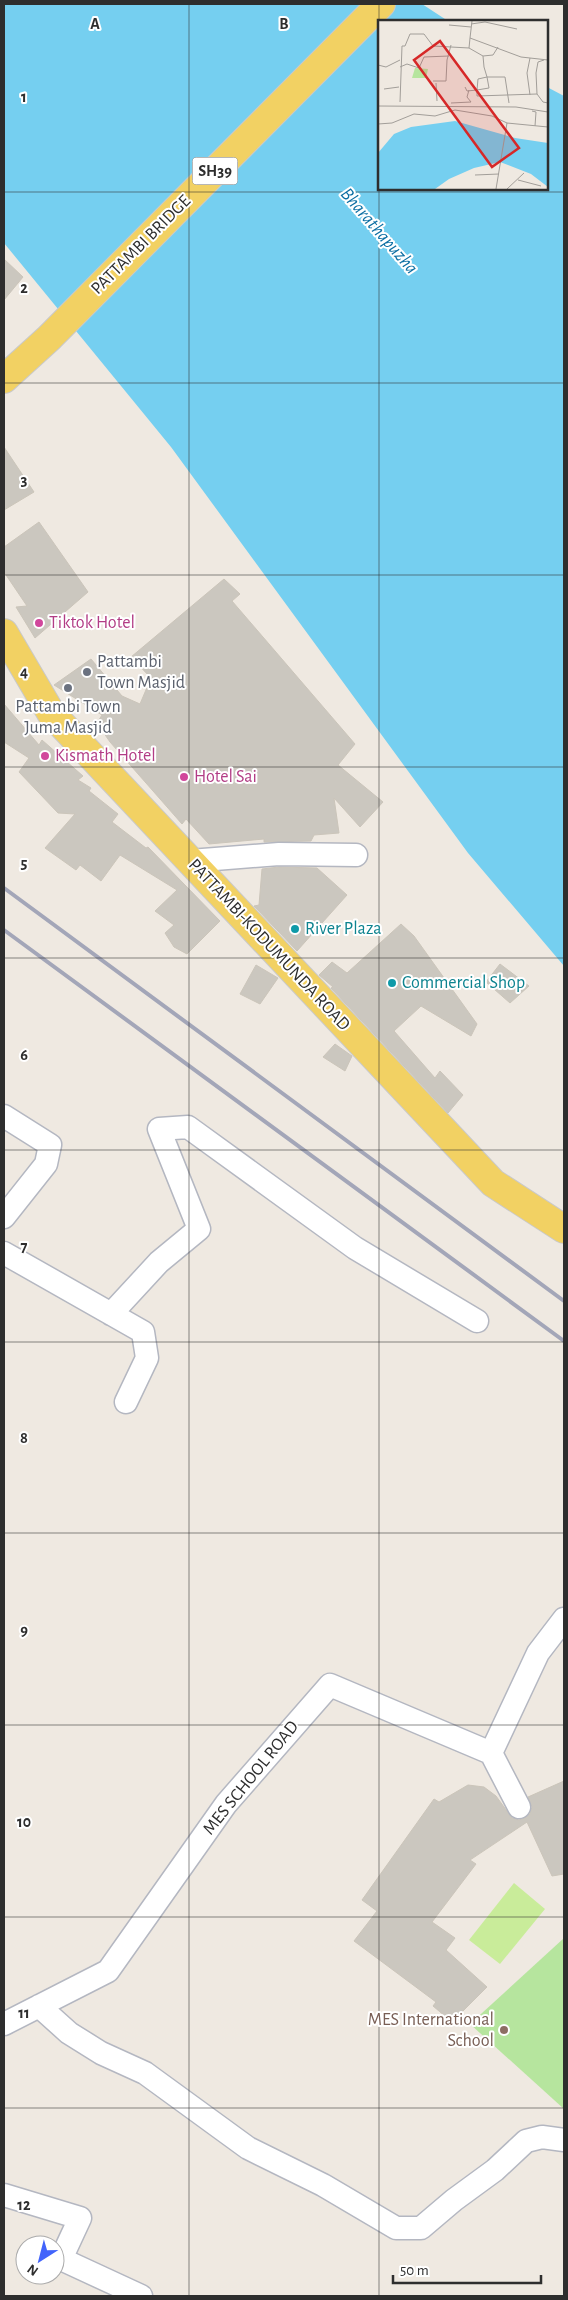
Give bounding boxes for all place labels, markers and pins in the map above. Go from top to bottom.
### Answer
place label: Tiktok Hotel [49,614,135,632]
marker: Tiktok Hotel [33,617,45,629]
place label: Pattambi Town Masjid [97,653,185,692]
marker: Pattambi Town Masjid [81,666,93,678]
marker: Pattambi Town Juma Masjid [62,682,74,694]
place label: Pattambi Town Juma Masjid [15,698,121,737]
place label: Kismath Hotel [55,747,156,765]
marker: Kismath Hotel [39,750,51,762]
place label: Hotel Sai [194,768,257,786]
marker: Hotel Sai [178,771,190,783]
place label: River Plaza [305,920,382,938]
marker: River Plaza [289,923,301,935]
place label: Commercial Shop [402,974,525,992]
marker: Commercial Shop [386,977,398,989]
place label: MES International School [368,2011,494,2050]
marker: MES International School [498,2024,510,2036]

